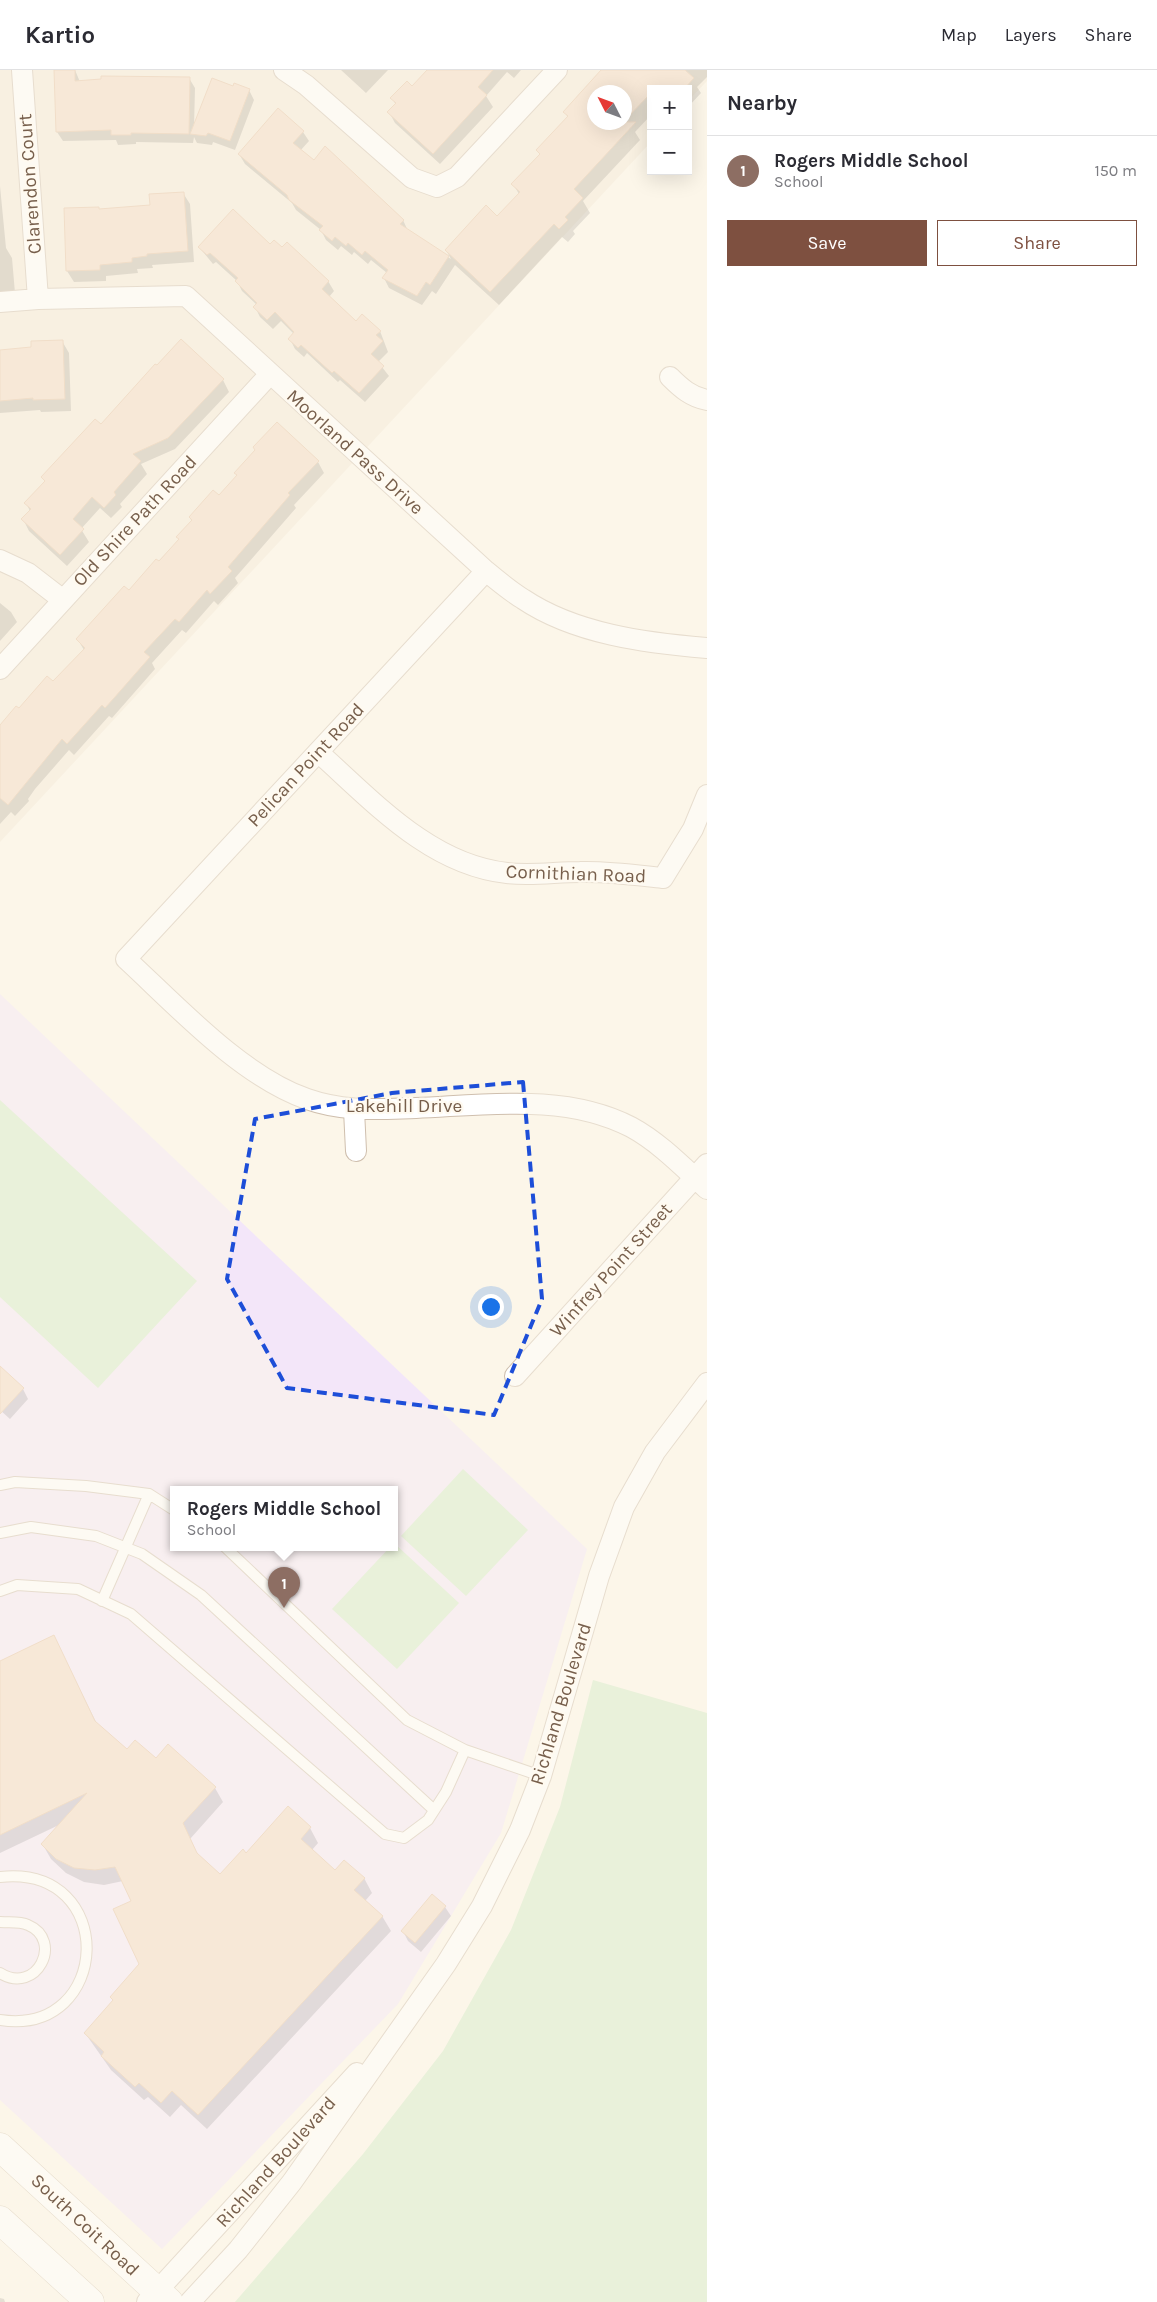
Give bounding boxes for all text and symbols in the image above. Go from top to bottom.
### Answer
text: Kartio [25,21,95,49]
text: Map [941,24,977,46]
text: Layers [1005,24,1057,46]
text: Share [1085,24,1132,46]
north arrow [587,85,632,130]
map controls [647,85,692,175]
button: + [647,85,692,130]
text: Nearby [727,91,797,115]
street label: Clarendon Court [14,113,46,255]
button: − [647,130,692,175]
text: Rogers Middle School [774,150,969,172]
text: 1 [740,161,746,180]
text: 150 m [1094,161,1137,180]
text: School [774,172,824,191]
button: Save [727,220,927,266]
button: Share [937,220,1137,266]
street label: Moorland Pass Drive [282,385,428,519]
street label: Old Shire Path Road [69,451,201,591]
street label: Pelican Point Road [243,699,369,831]
street label: Cornithian Road [505,861,647,887]
street label: Lakehill Drive [346,1095,462,1117]
street label: Winfrey Point Street [545,1199,677,1341]
your location [478,1294,504,1320]
popup [170,1486,398,1551]
text: Rogers Middle School [187,1498,381,1520]
text: School [187,1520,236,1539]
pin: 1 [268,1567,300,1608]
street label: Richland Boulevard [526,1620,596,1788]
street label: Richland Boulevard [211,2092,341,2232]
street label: South Coit Road [26,2169,144,2281]

